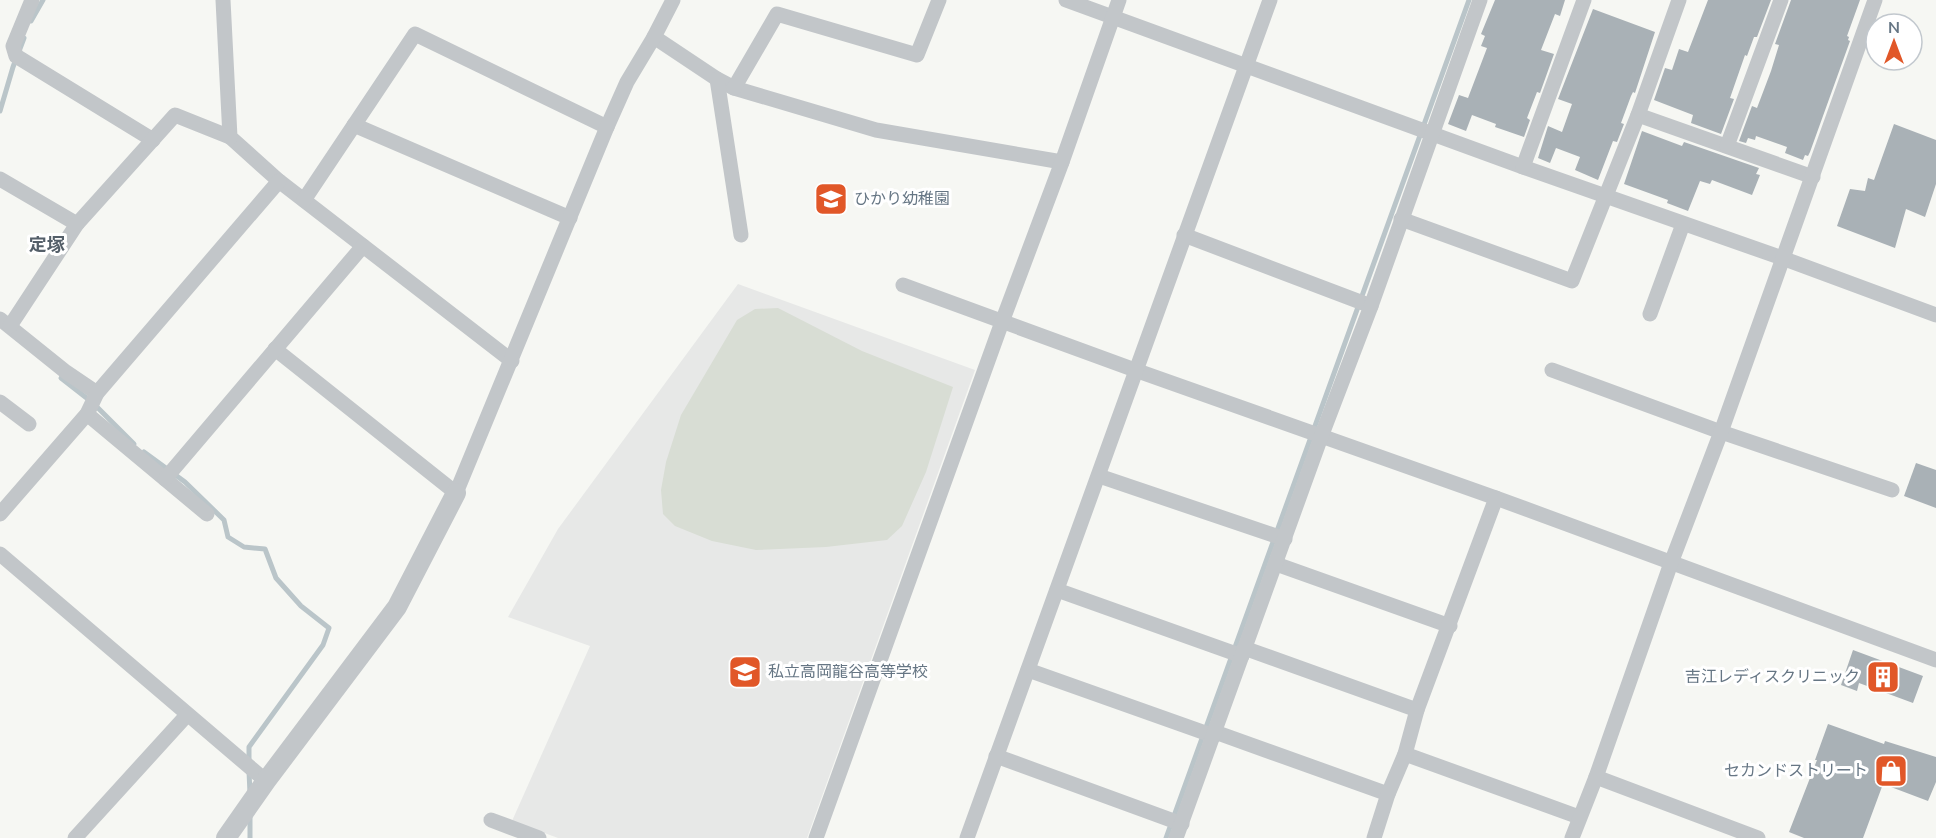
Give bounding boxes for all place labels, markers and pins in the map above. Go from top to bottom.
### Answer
school or university icon: ひかり幼稚園 [813,181,849,217]
place label: ひかり幼稚園 [854,188,950,210]
school or university icon: 私立高岡龍谷高等学校 [727,654,763,690]
building icon: 吉江レディスクリニック [1865,659,1901,695]
place label: 私立高岡龍谷高等学校 [768,661,928,683]
place label: 吉江レディスクリニック [1685,666,1860,688]
shop icon: セカンドストリート [1873,753,1909,789]
place label: セカンドストリート [1724,760,1868,782]

